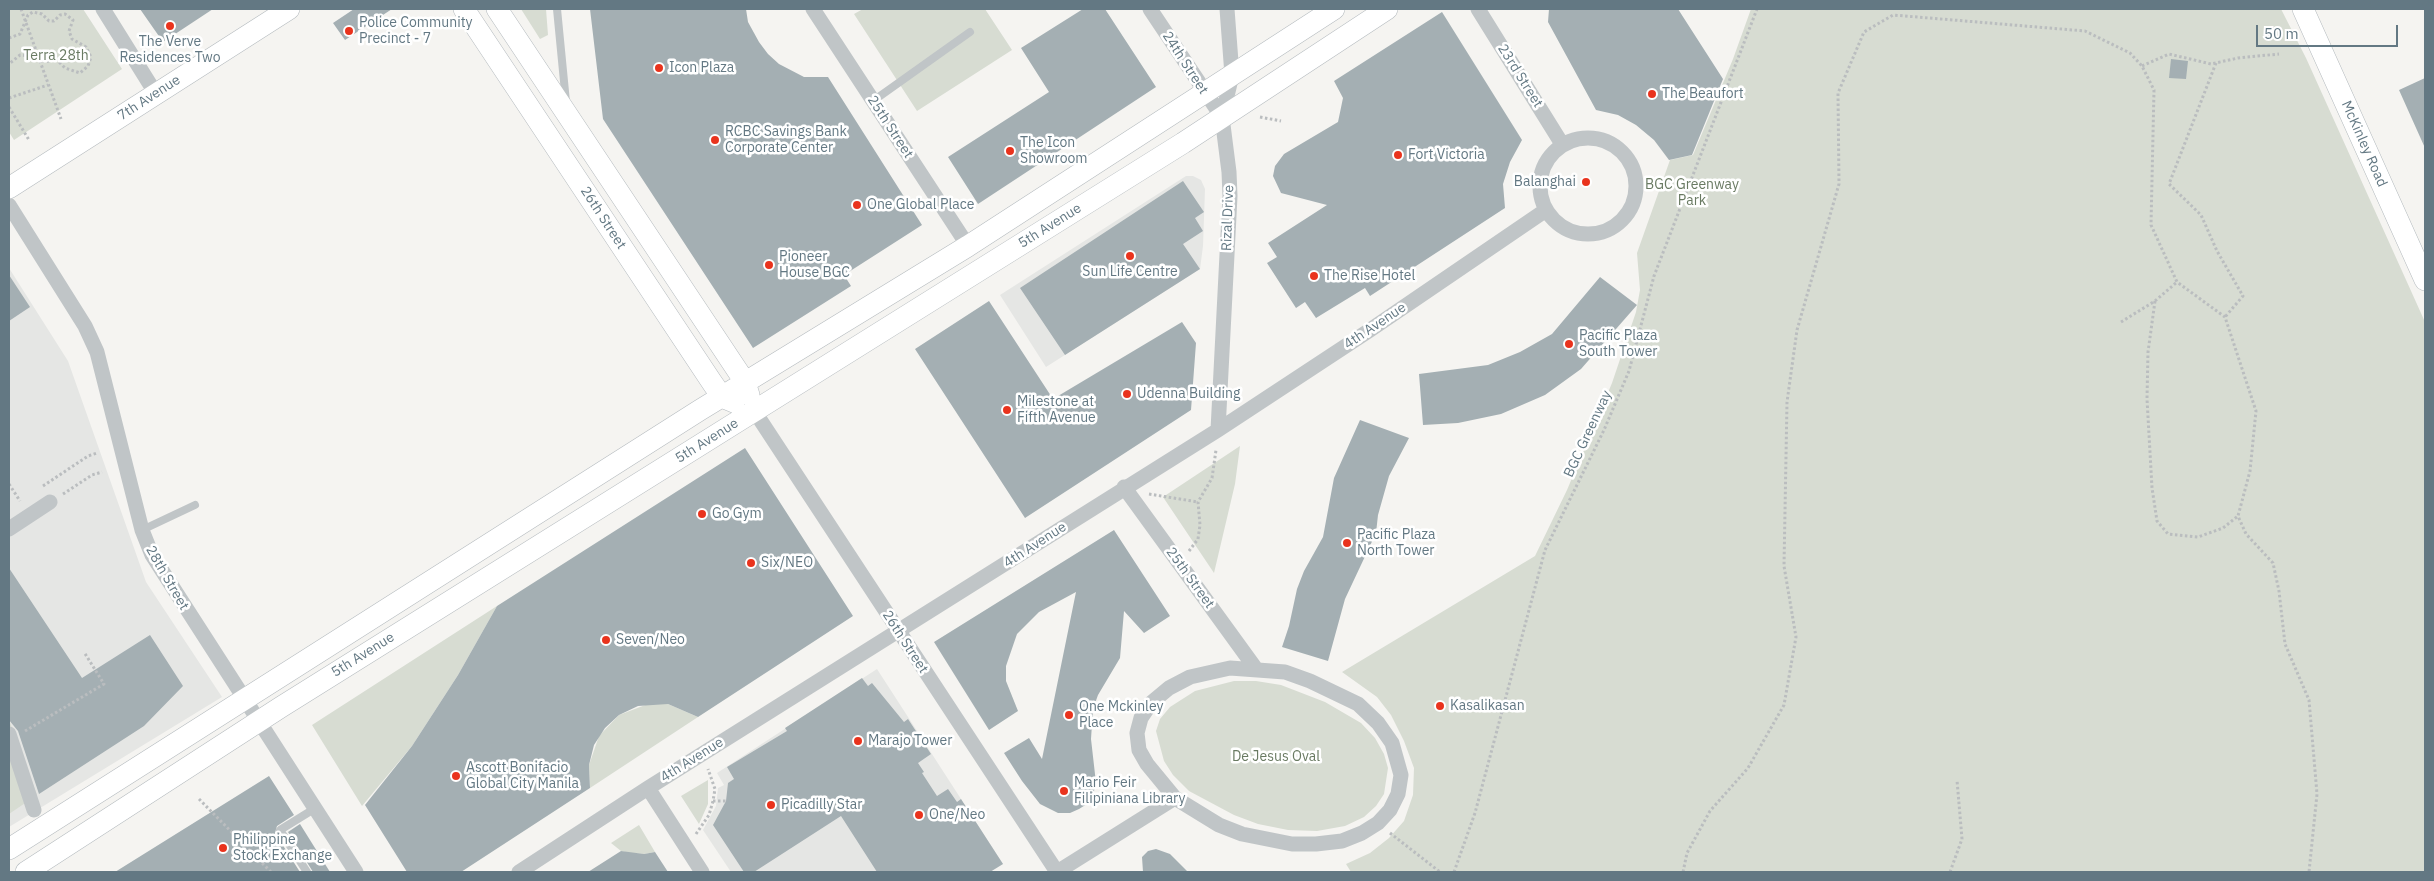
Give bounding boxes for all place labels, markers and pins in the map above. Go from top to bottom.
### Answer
place label: Police Community Precinct - 7 [359,15,473,48]
marker: The Verve Residences Two [164,20,176,32]
marker: Police Community Precinct - 7 [343,25,355,37]
place label: The Verve Residences Two [119,34,221,66]
place label: Icon Plaza [669,60,734,76]
marker: Icon Plaza [653,62,665,74]
place label: The Beaufort [1662,86,1744,102]
marker: The Beaufort [1646,88,1658,100]
place label: RCBC Savings Bank Corporate Center [725,124,847,156]
marker: RCBC Savings Bank Corporate Center [709,134,721,146]
place label: The Icon Showroom [1020,135,1088,168]
marker: The Icon Showroom [1004,145,1016,157]
place label: Fort Victoria [1408,147,1485,163]
marker: Fort Victoria [1392,149,1404,161]
place label: Balanghai [1514,174,1576,190]
marker: Balanghai [1580,176,1592,188]
place label: One Global Place [867,197,974,213]
marker: One Global Place [851,199,863,211]
place label: Pioneer House BGC [779,249,850,282]
marker: Sun Life Centre [1124,250,1136,262]
marker: Pioneer House BGC [763,259,775,271]
place label: Sun Life Centre [1082,264,1178,280]
place label: The Rise Hotel [1324,268,1415,284]
marker: The Rise Hotel [1308,270,1320,282]
place label: Pacific Plaza South Tower [1579,328,1657,361]
marker: Pacific Plaza South Tower [1563,338,1575,350]
place label: Udenna Building [1137,386,1240,402]
marker: Udenna Building [1121,388,1133,400]
place label: Milestone at Fifth Avenue [1017,394,1096,427]
marker: Milestone at Fifth Avenue [1001,404,1013,416]
place label: Go Gym [712,506,762,522]
marker: Go Gym [696,508,708,520]
place label: Pacific Plaza North Tower [1357,527,1435,560]
marker: Pacific Plaza North Tower [1341,537,1353,549]
place label: Six/NEO [761,555,813,571]
marker: Six/NEO [745,557,757,569]
place label: Seven/Neo [616,632,685,648]
marker: Seven/Neo [600,634,612,646]
place label: Kasalikasan [1450,698,1525,714]
place label: One Mckinley Place [1079,699,1164,732]
marker: Kasalikasan [1434,700,1446,712]
marker: One Mckinley Place [1063,709,1075,721]
place label: Marajo Tower [868,733,952,749]
marker: Marajo Tower [852,735,864,747]
place label: Ascott Bonifacio Global City Manila [466,760,579,792]
marker: Ascott Bonifacio Global City Manila [450,770,462,782]
place label: Mario Feir Filipiniana Library [1074,775,1185,808]
marker: Mario Feir Filipiniana Library [1058,785,1070,797]
place label: Picadilly Star [781,797,862,813]
marker: Picadilly Star [765,799,777,811]
place label: One/Neo [929,807,985,823]
marker: One/Neo [913,809,925,821]
place label: Philippine Stock Exchange [233,832,332,864]
marker: Philippine Stock Exchange [217,842,229,854]

